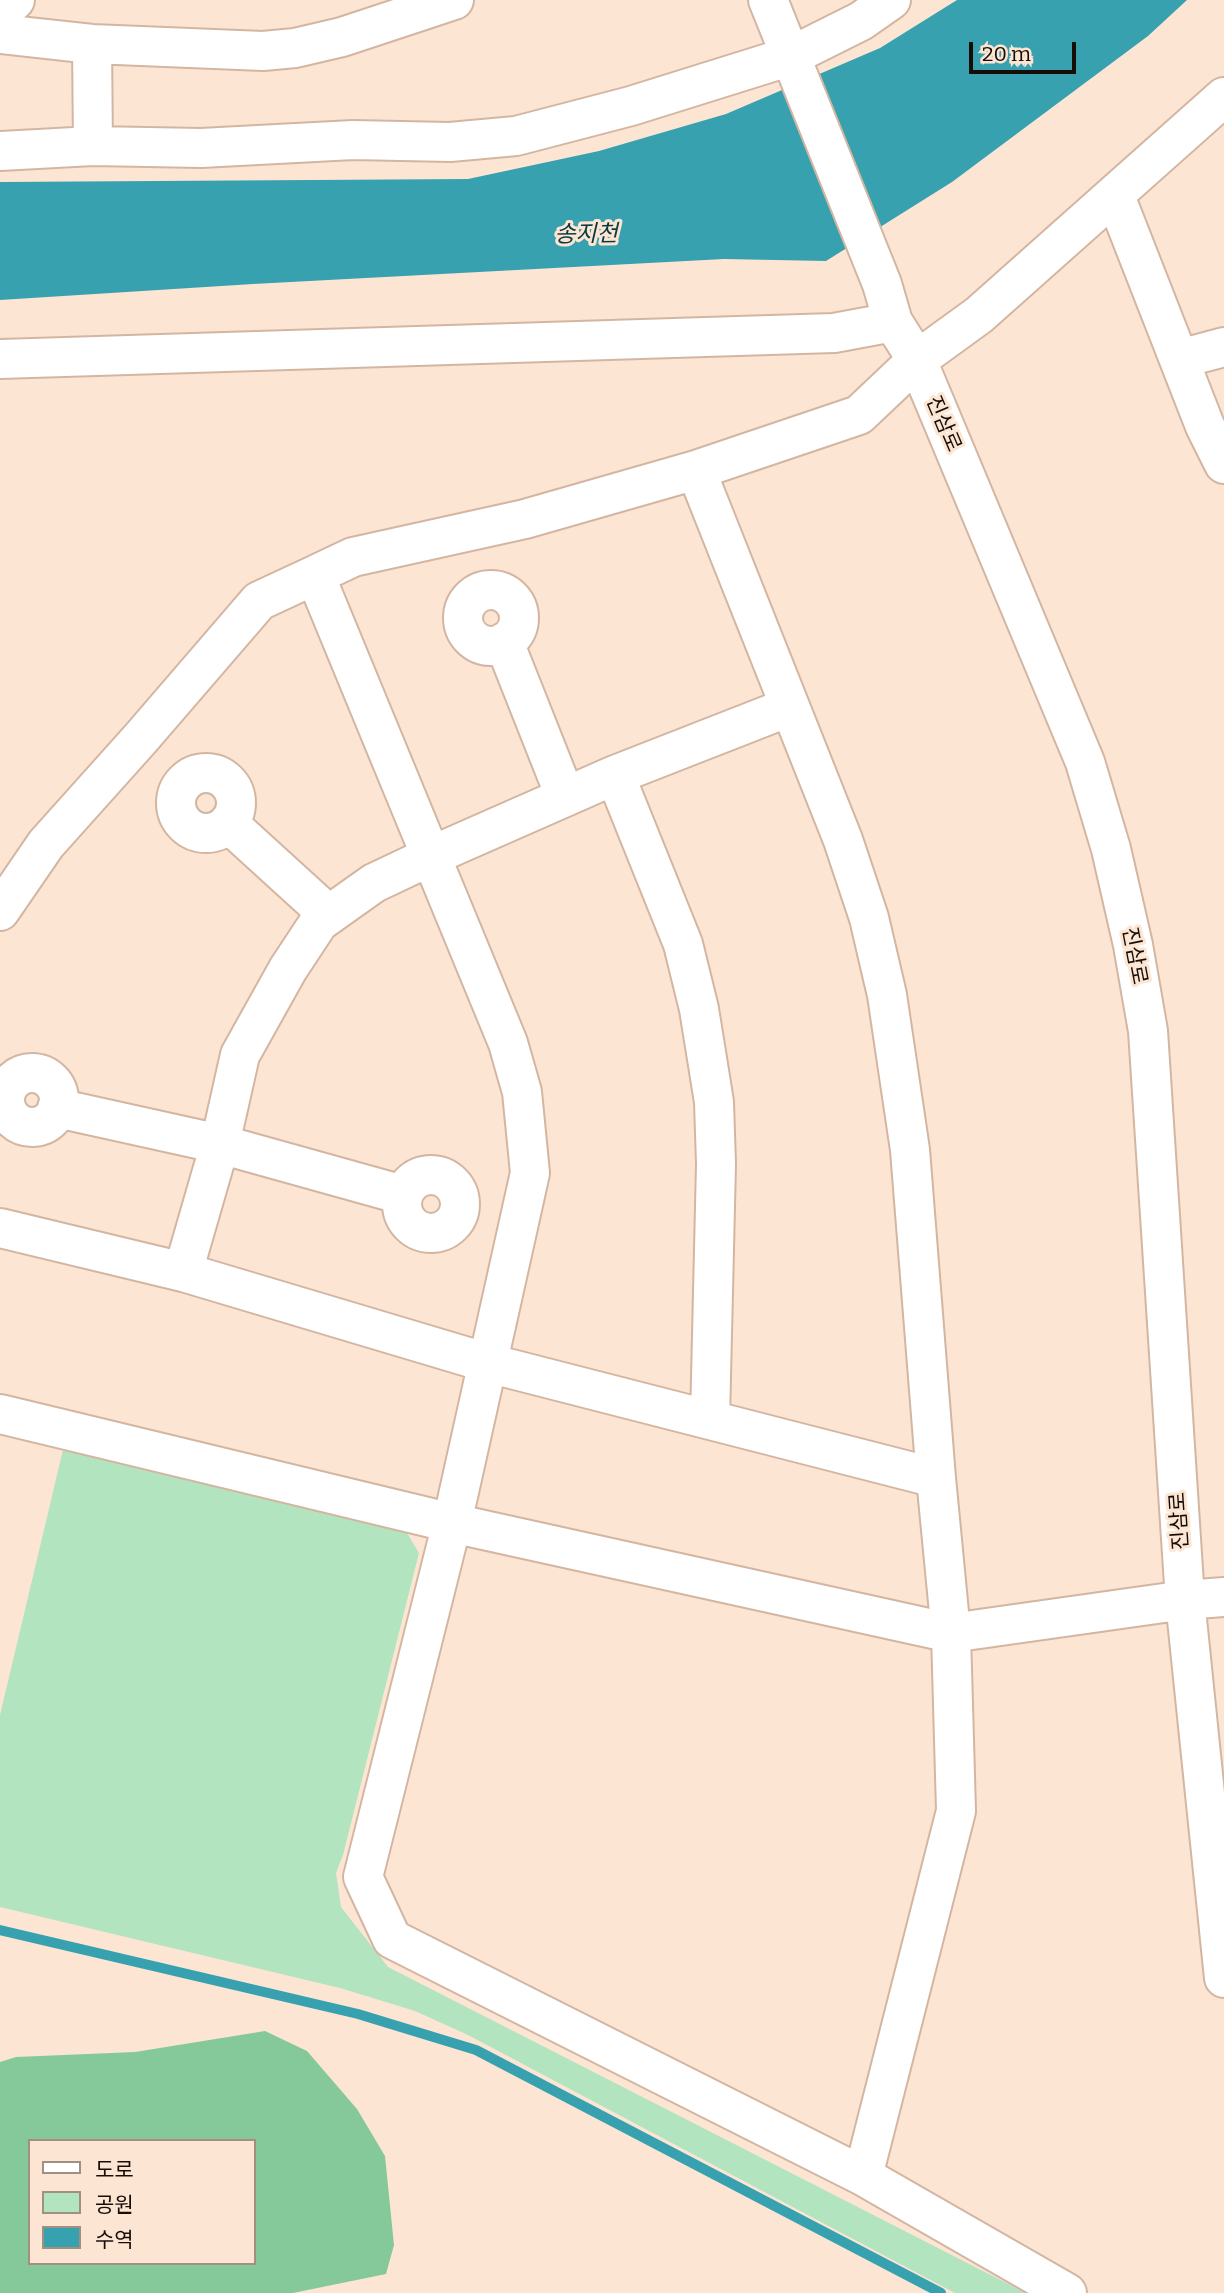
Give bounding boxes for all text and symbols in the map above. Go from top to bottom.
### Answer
scale bar [972,28,1079,72]
text: 20 m [982,41,1031,67]
water label: 송지천 [554,221,618,249]
street label: 진삼로 [920,392,966,456]
street label: 진삼로 [1116,925,1152,987]
street label: 진삼로 [1165,1491,1195,1551]
legend [28,2139,256,2265]
text: 도로 [95,2157,134,2183]
text: 공원 [95,2192,134,2218]
text: 수역 [95,2227,134,2253]

